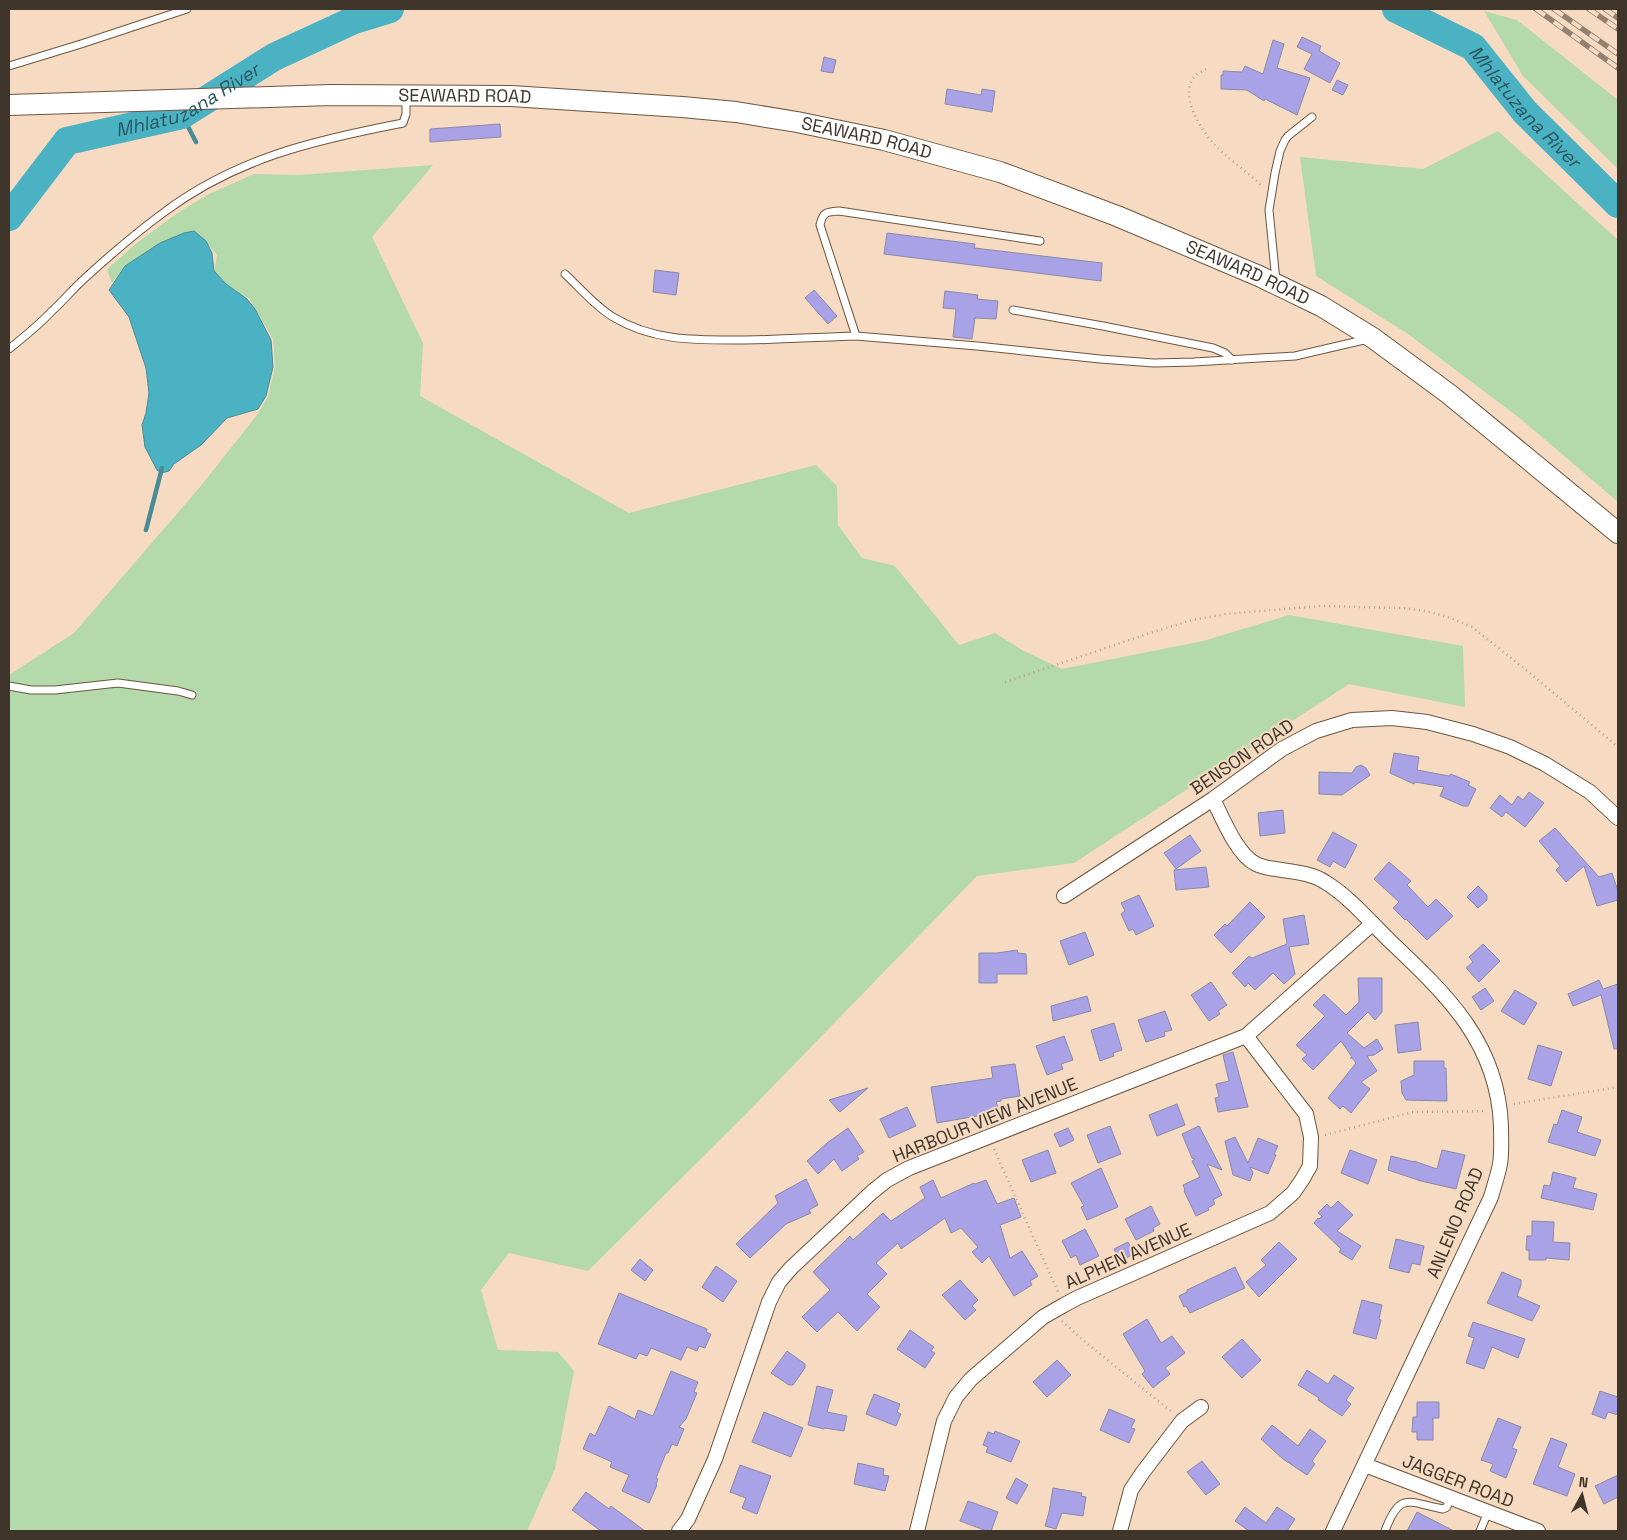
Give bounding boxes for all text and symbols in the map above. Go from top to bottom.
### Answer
water label: Mhlatuzana River [1463,40,1588,175]
water label: Mhlatuzana River [113,56,266,143]
street label: SEAWARD ROAD [398,83,532,108]
street label: SEAWARD ROAD [800,111,935,164]
street label: SEAWARD ROAD [1182,234,1313,310]
street label: BENSON ROAD [1185,713,1298,800]
street label: HARBOUR VIEW AVENUE [889,1072,1081,1167]
street label: ANLENO ROAD [1421,1164,1488,1282]
street label: ALPHEN AVENUE [1061,1217,1195,1294]
street label: JAGGER ROAD [1399,1449,1517,1512]
north arrow [1557,1470,1607,1520]
text: N [1578,1473,1589,1492]

